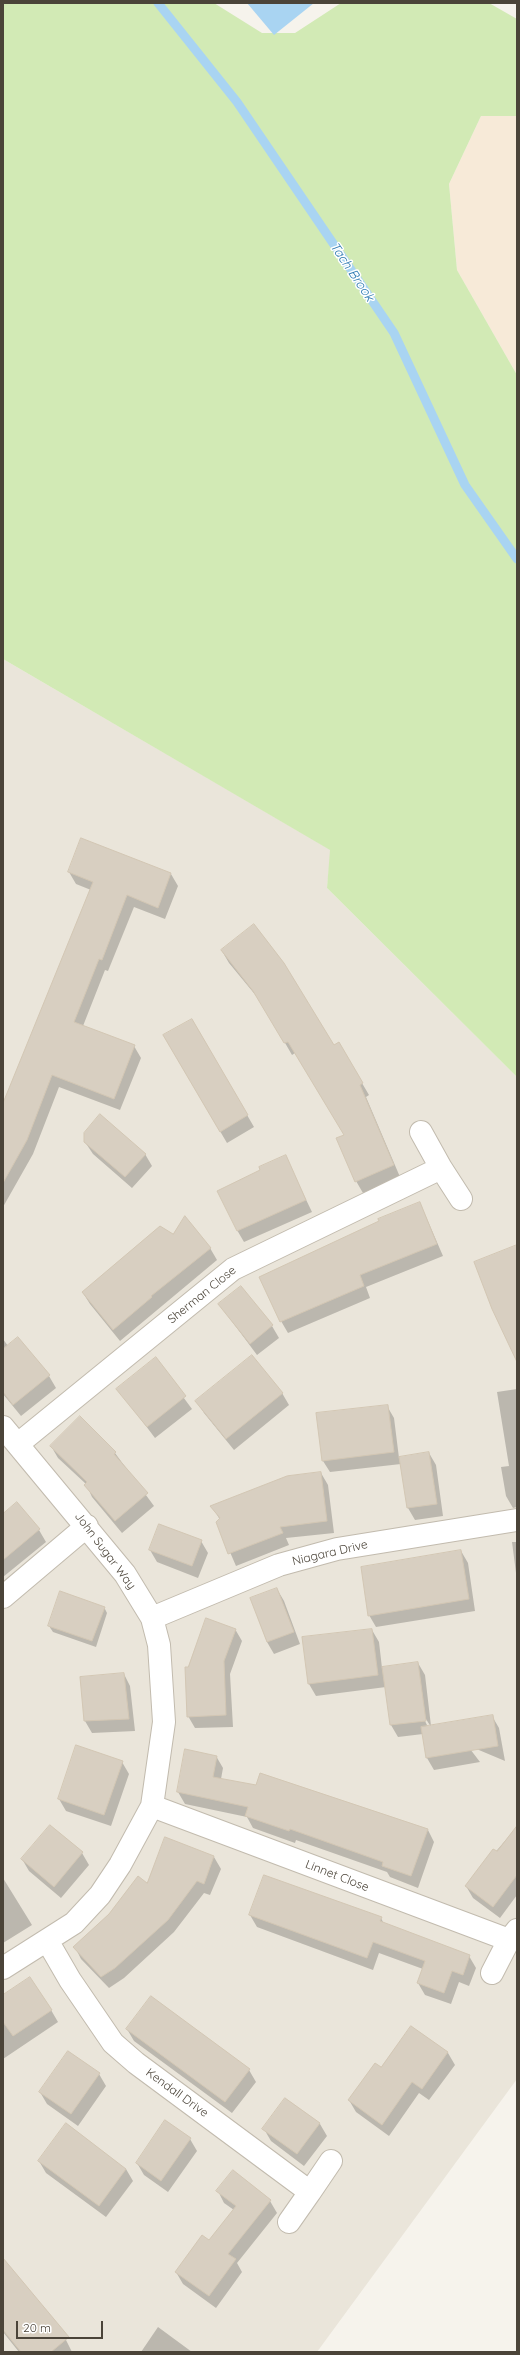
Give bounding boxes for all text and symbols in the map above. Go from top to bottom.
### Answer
water label: Tach Brook [327,239,377,305]
street label: Sherman Close [165,1263,239,1327]
street label: John Sugar Way [71,1510,139,1592]
street label: Niagara Drive [291,1537,369,1569]
street label: Linnet Close [303,1857,371,1895]
street label: Kendall Drive [143,2065,211,2121]
scale bar [18,2313,105,2339]
text: 20 m [23,2320,51,2335]

